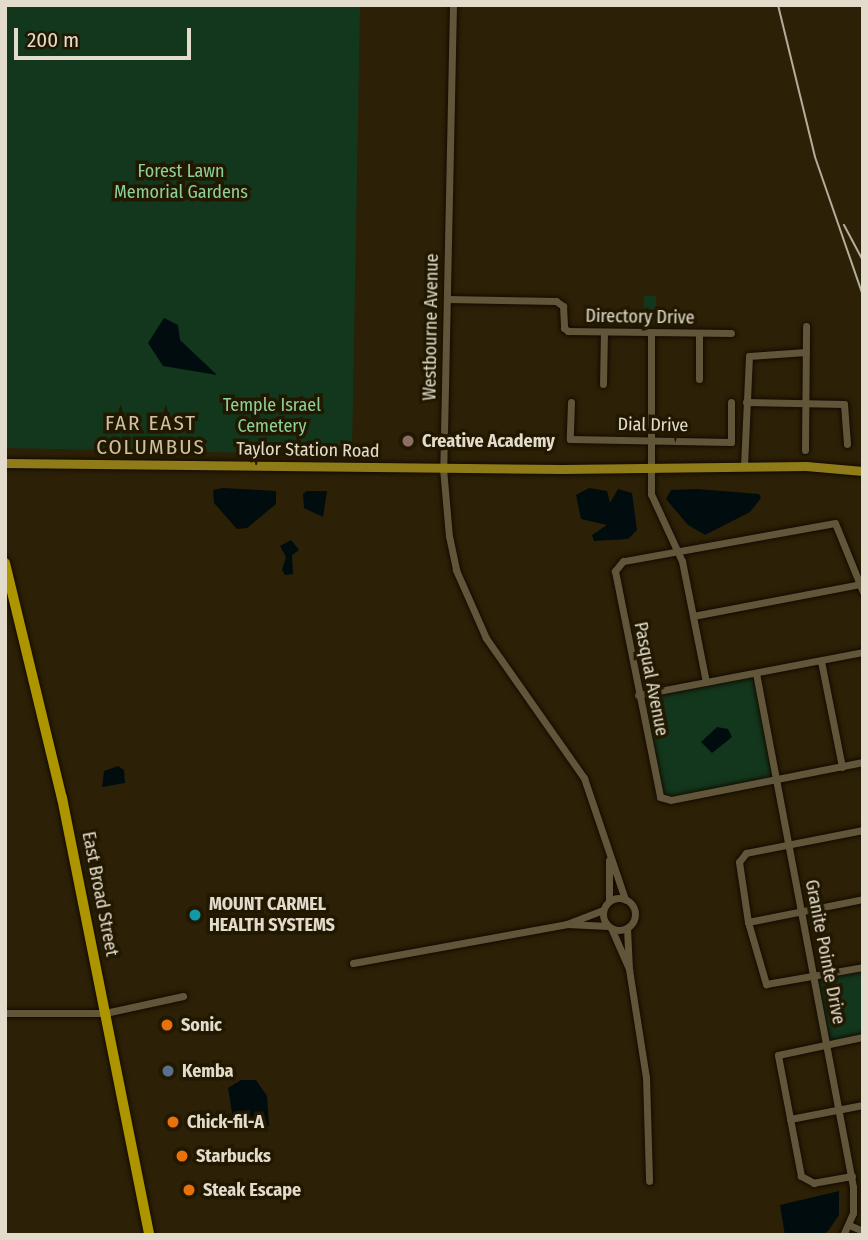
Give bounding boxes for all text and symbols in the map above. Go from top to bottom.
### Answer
scale bar [18,14,194,58]
text: 200 m [27,27,79,53]
park label: Forest Lawn Memorial Gardens [114,161,248,204]
street label: Westbourne Avenue [419,253,443,401]
street label: Directory Drive [585,305,695,329]
park label: Temple Israel Cemetery [223,395,321,438]
district label: FAR EAST COLUMBUS [97,410,205,460]
street label: Dial Drive [617,414,689,436]
place label: Creative Academy [422,430,555,452]
marker: Creative Academy [400,433,416,449]
street label: Taylor Station Road [236,438,380,462]
street label: Pasqual Avenue [629,620,673,738]
street label: East Broad Street [77,830,123,958]
street label: Granite Pointe Drive [800,878,850,1026]
place label: MOUNT CARMEL HEALTH SYSTEMS [209,894,335,936]
marker: MOUNT CARMEL HEALTH SYSTEMS [187,907,203,923]
place label: Sonic [181,1014,222,1036]
marker: Sonic [159,1017,175,1033]
place label: Kemba [182,1060,234,1082]
marker: Kemba [160,1063,176,1079]
place label: Chick-fil-A [187,1111,264,1133]
marker: Chick-fil-A [165,1114,181,1130]
place label: Starbucks [196,1145,271,1167]
marker: Starbucks [174,1148,190,1164]
place label: Steak Escape [203,1179,301,1201]
marker: Steak Escape [181,1182,197,1198]

